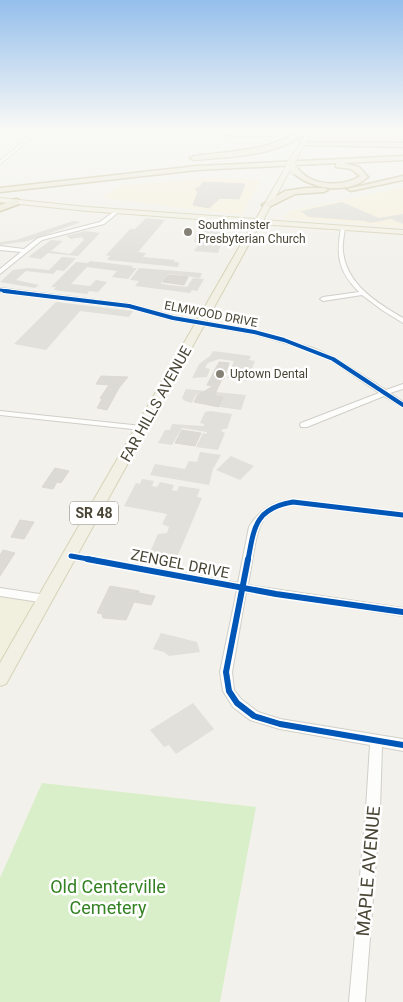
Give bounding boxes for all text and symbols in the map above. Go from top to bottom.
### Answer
place label: Southminster Presbyterian Church [198,218,306,246]
marker: Southminster Presbyterian Church [182,226,194,238]
street label: ELMWOOD DRIVE [163,298,259,330]
street label: FAR HILLS AVENUE [117,343,195,465]
place label: Uptown Dental [230,367,308,381]
marker: Uptown Dental [214,368,226,380]
road number: SR 48 [70,502,118,524]
street label: ZENGEL DRIVE [129,546,231,582]
street label: MAPLE AVENUE [352,805,384,937]
park label: Old Centerville Cemetery [50,876,166,918]

